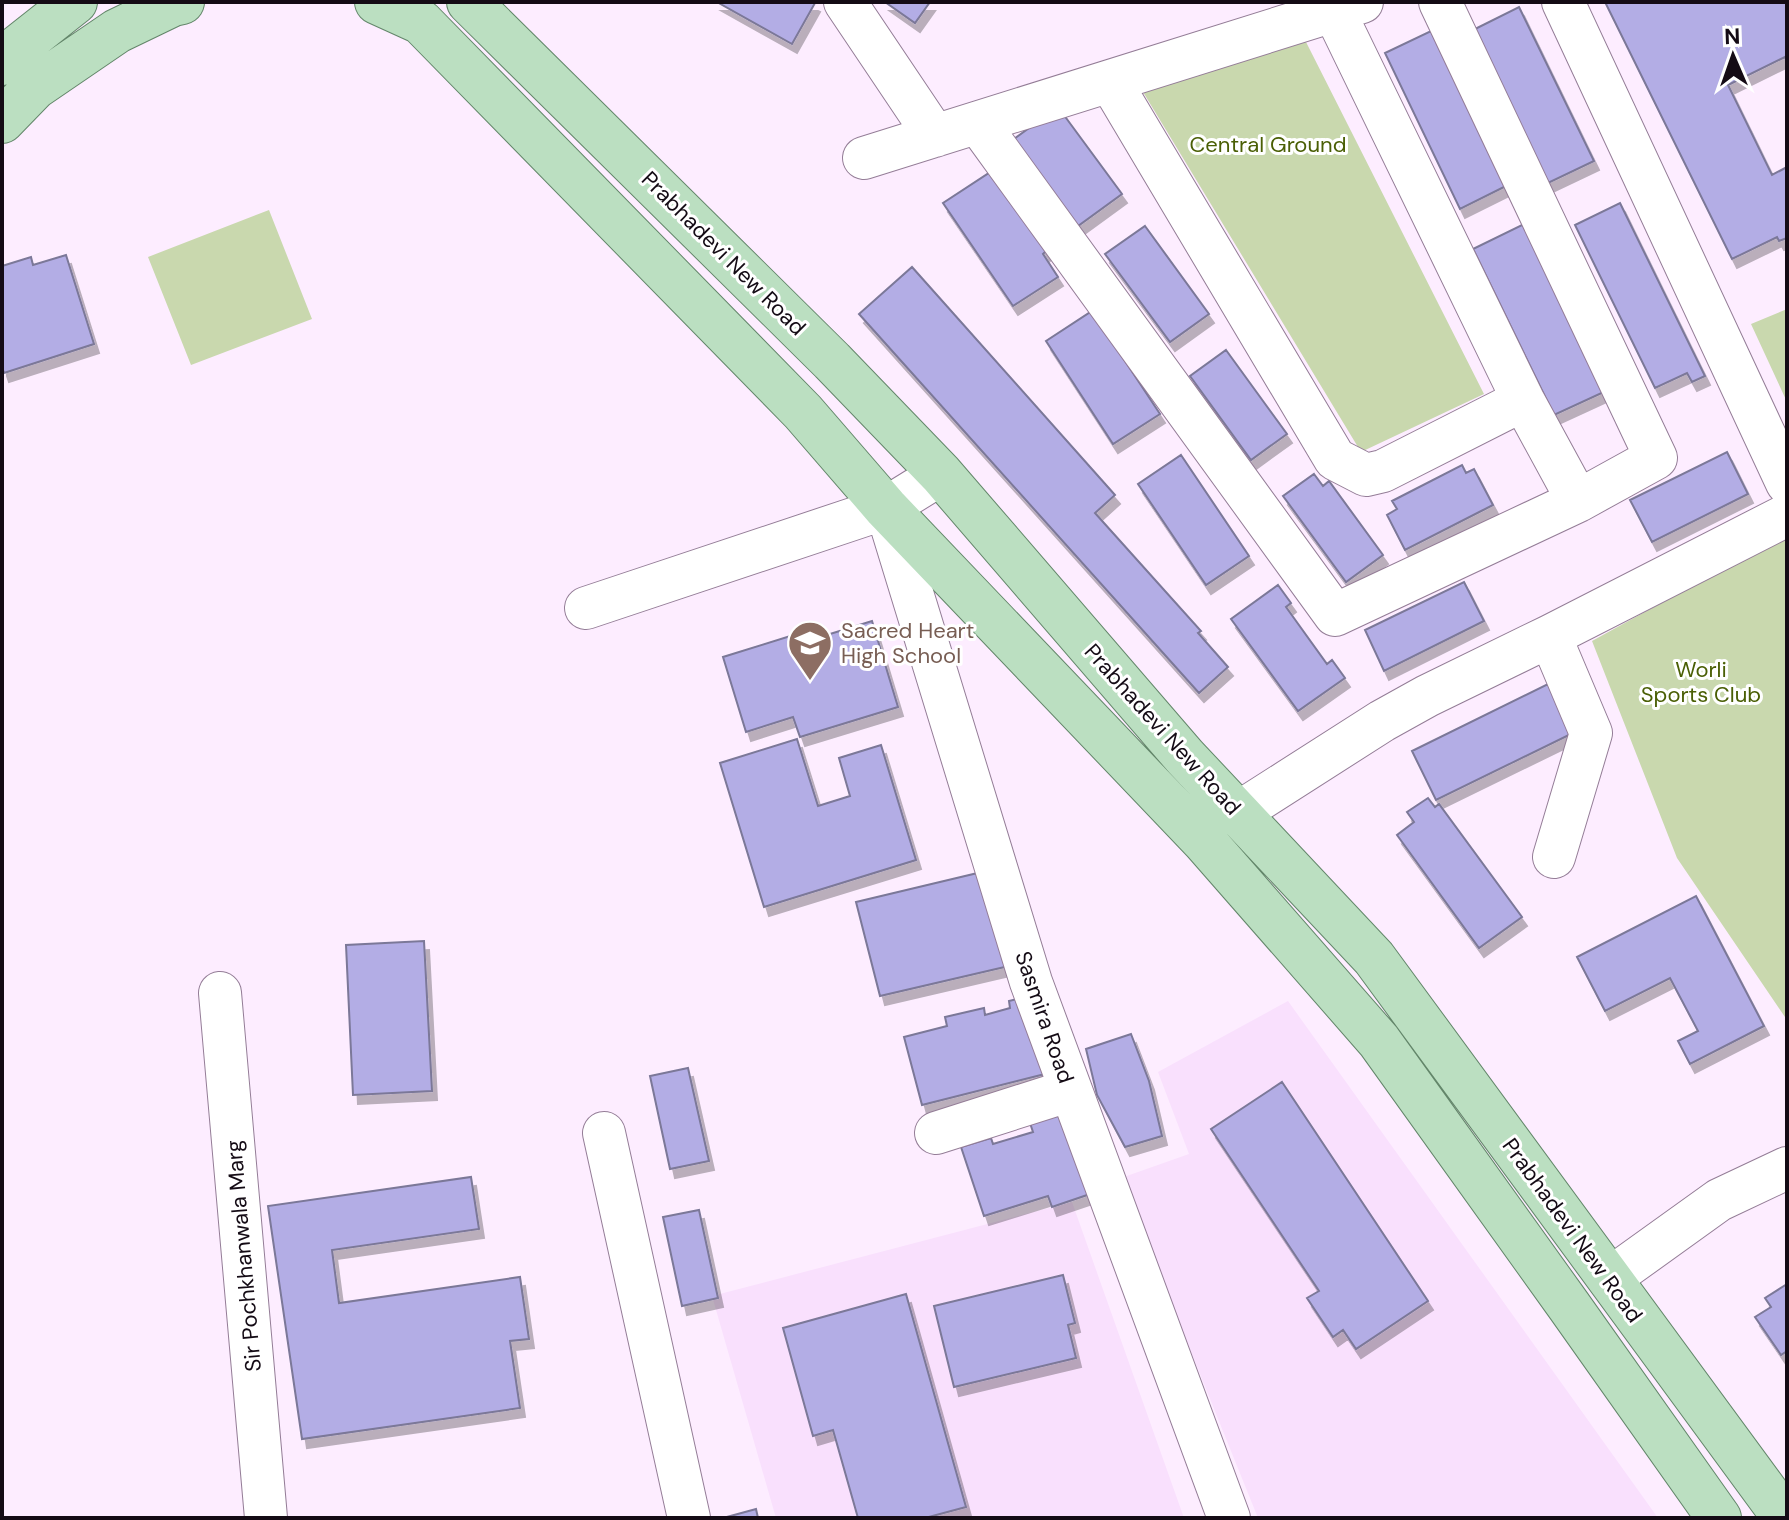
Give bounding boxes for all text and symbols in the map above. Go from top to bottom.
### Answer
north arrow [1693,16,1773,96]
text: N [1724,22,1741,51]
park label: Central Ground [1190,130,1346,159]
street label: Prabhadevi New Road [635,165,812,342]
place label: Sacred Heart High School [841,616,974,670]
school or university icon: Sacred Heart High School [786,619,834,682]
street label: Prabhadevi New Road [1078,638,1247,821]
park label: Worli Sports Club [1641,655,1761,709]
street label: Sasmira Road [1008,947,1081,1087]
street label: Prabhadevi New Road [1496,1132,1649,1328]
street label: Sir Pochkhanwala Marg [219,1139,268,1373]

